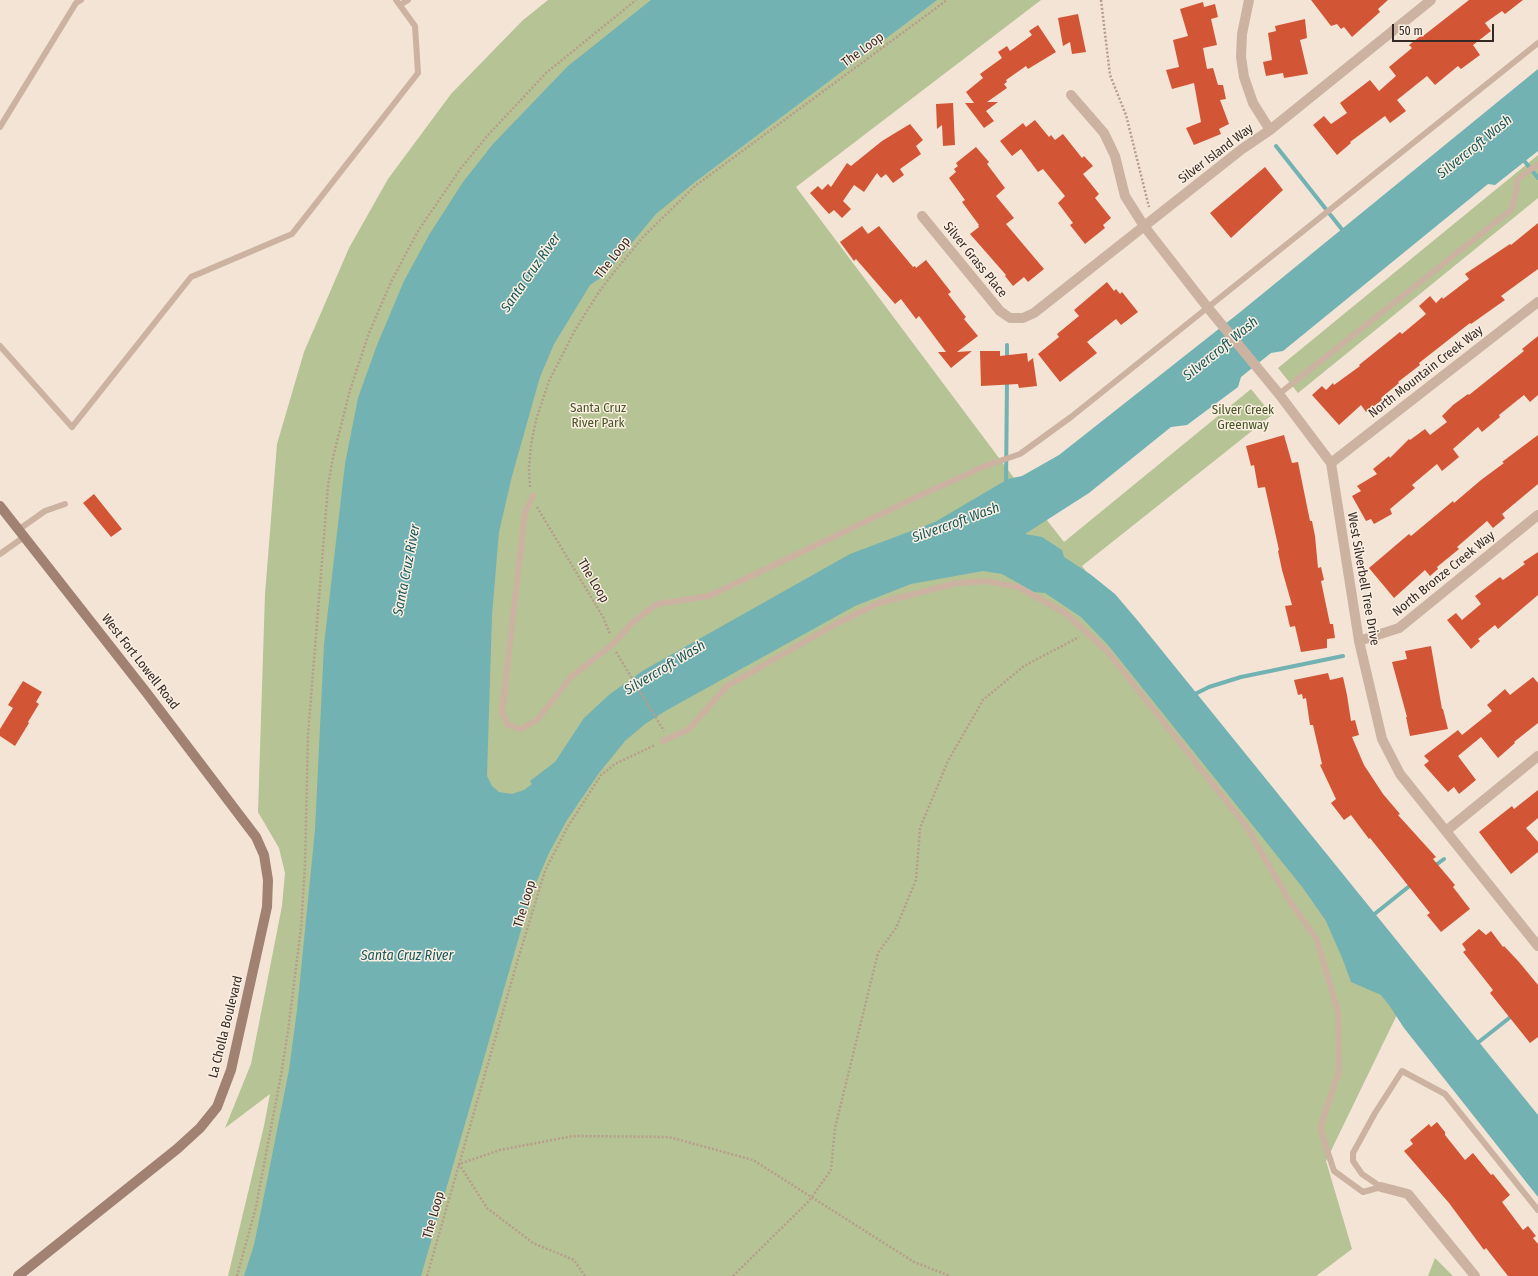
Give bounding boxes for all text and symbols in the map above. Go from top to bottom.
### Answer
scale bar [1394,16,1496,42]
text: 50 m [1399,24,1423,38]
street label: The Loop [839,29,887,71]
water label: Silvercroft Wash [1434,112,1516,182]
street label: Silver Island Way [1176,121,1256,187]
street label: Silver Grass Place [940,219,1010,301]
water label: Santa Cruz River [498,230,564,316]
street label: The Loop [592,234,634,282]
water label: Silvercroft Wash [1180,314,1262,384]
street label: North Mountain Creek Way [1366,323,1486,421]
park label: Santa Cruz River Park [570,400,626,431]
park label: Silver Creek Greenway [1212,402,1274,433]
water label: Silvercroft Wash [910,499,1002,547]
street label: West Silverbell Tree Drive [1344,511,1382,647]
water label: Santa Cruz River [390,523,424,617]
street label: North Bronze Creek Way [1390,528,1498,620]
street label: The Loop [574,556,612,606]
street label: West Fort Lowell Road [98,611,182,713]
water label: Silvercroft Wash [621,637,709,699]
street label: The Loop [510,879,540,929]
water label: Santa Cruz River [361,948,453,964]
street label: La Cholla Boulevard [206,974,246,1080]
street label: The Loop [420,1190,448,1240]

